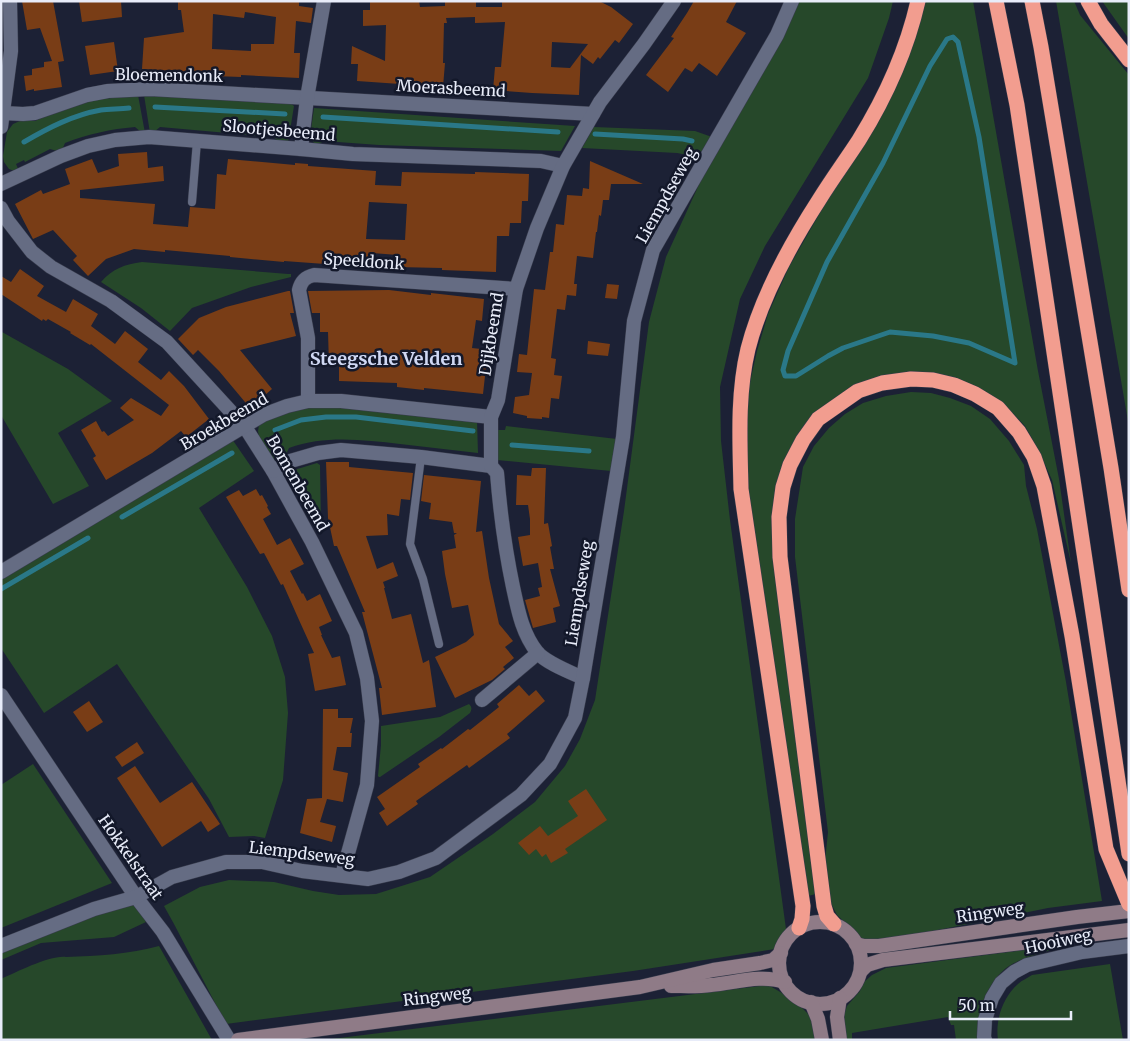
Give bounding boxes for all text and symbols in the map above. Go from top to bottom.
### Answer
street label: Bloemendonk [115,64,224,86]
street label: Moerasbeemd [396,75,507,101]
street label: Slootjesbeemd [222,115,337,145]
street label: Liempdseweg [631,143,701,247]
street label: Speeldonk [323,248,406,274]
street label: Dijkbeemd [475,291,507,377]
district label: Steegsche Velden [310,347,462,370]
street label: Broekbeemd [177,388,272,454]
street label: Bomenbeemd [262,431,334,535]
street label: Liempdseweg [561,538,597,647]
street label: Hokkelstraat [94,811,168,904]
street label: Liempdseweg [248,837,356,869]
street label: Ringweg [955,897,1026,927]
street label: Hooiweg [1023,924,1094,958]
street label: Ringweg [402,982,472,1010]
scale bar [950,988,1071,1020]
text: 50 m [958,996,995,1015]

